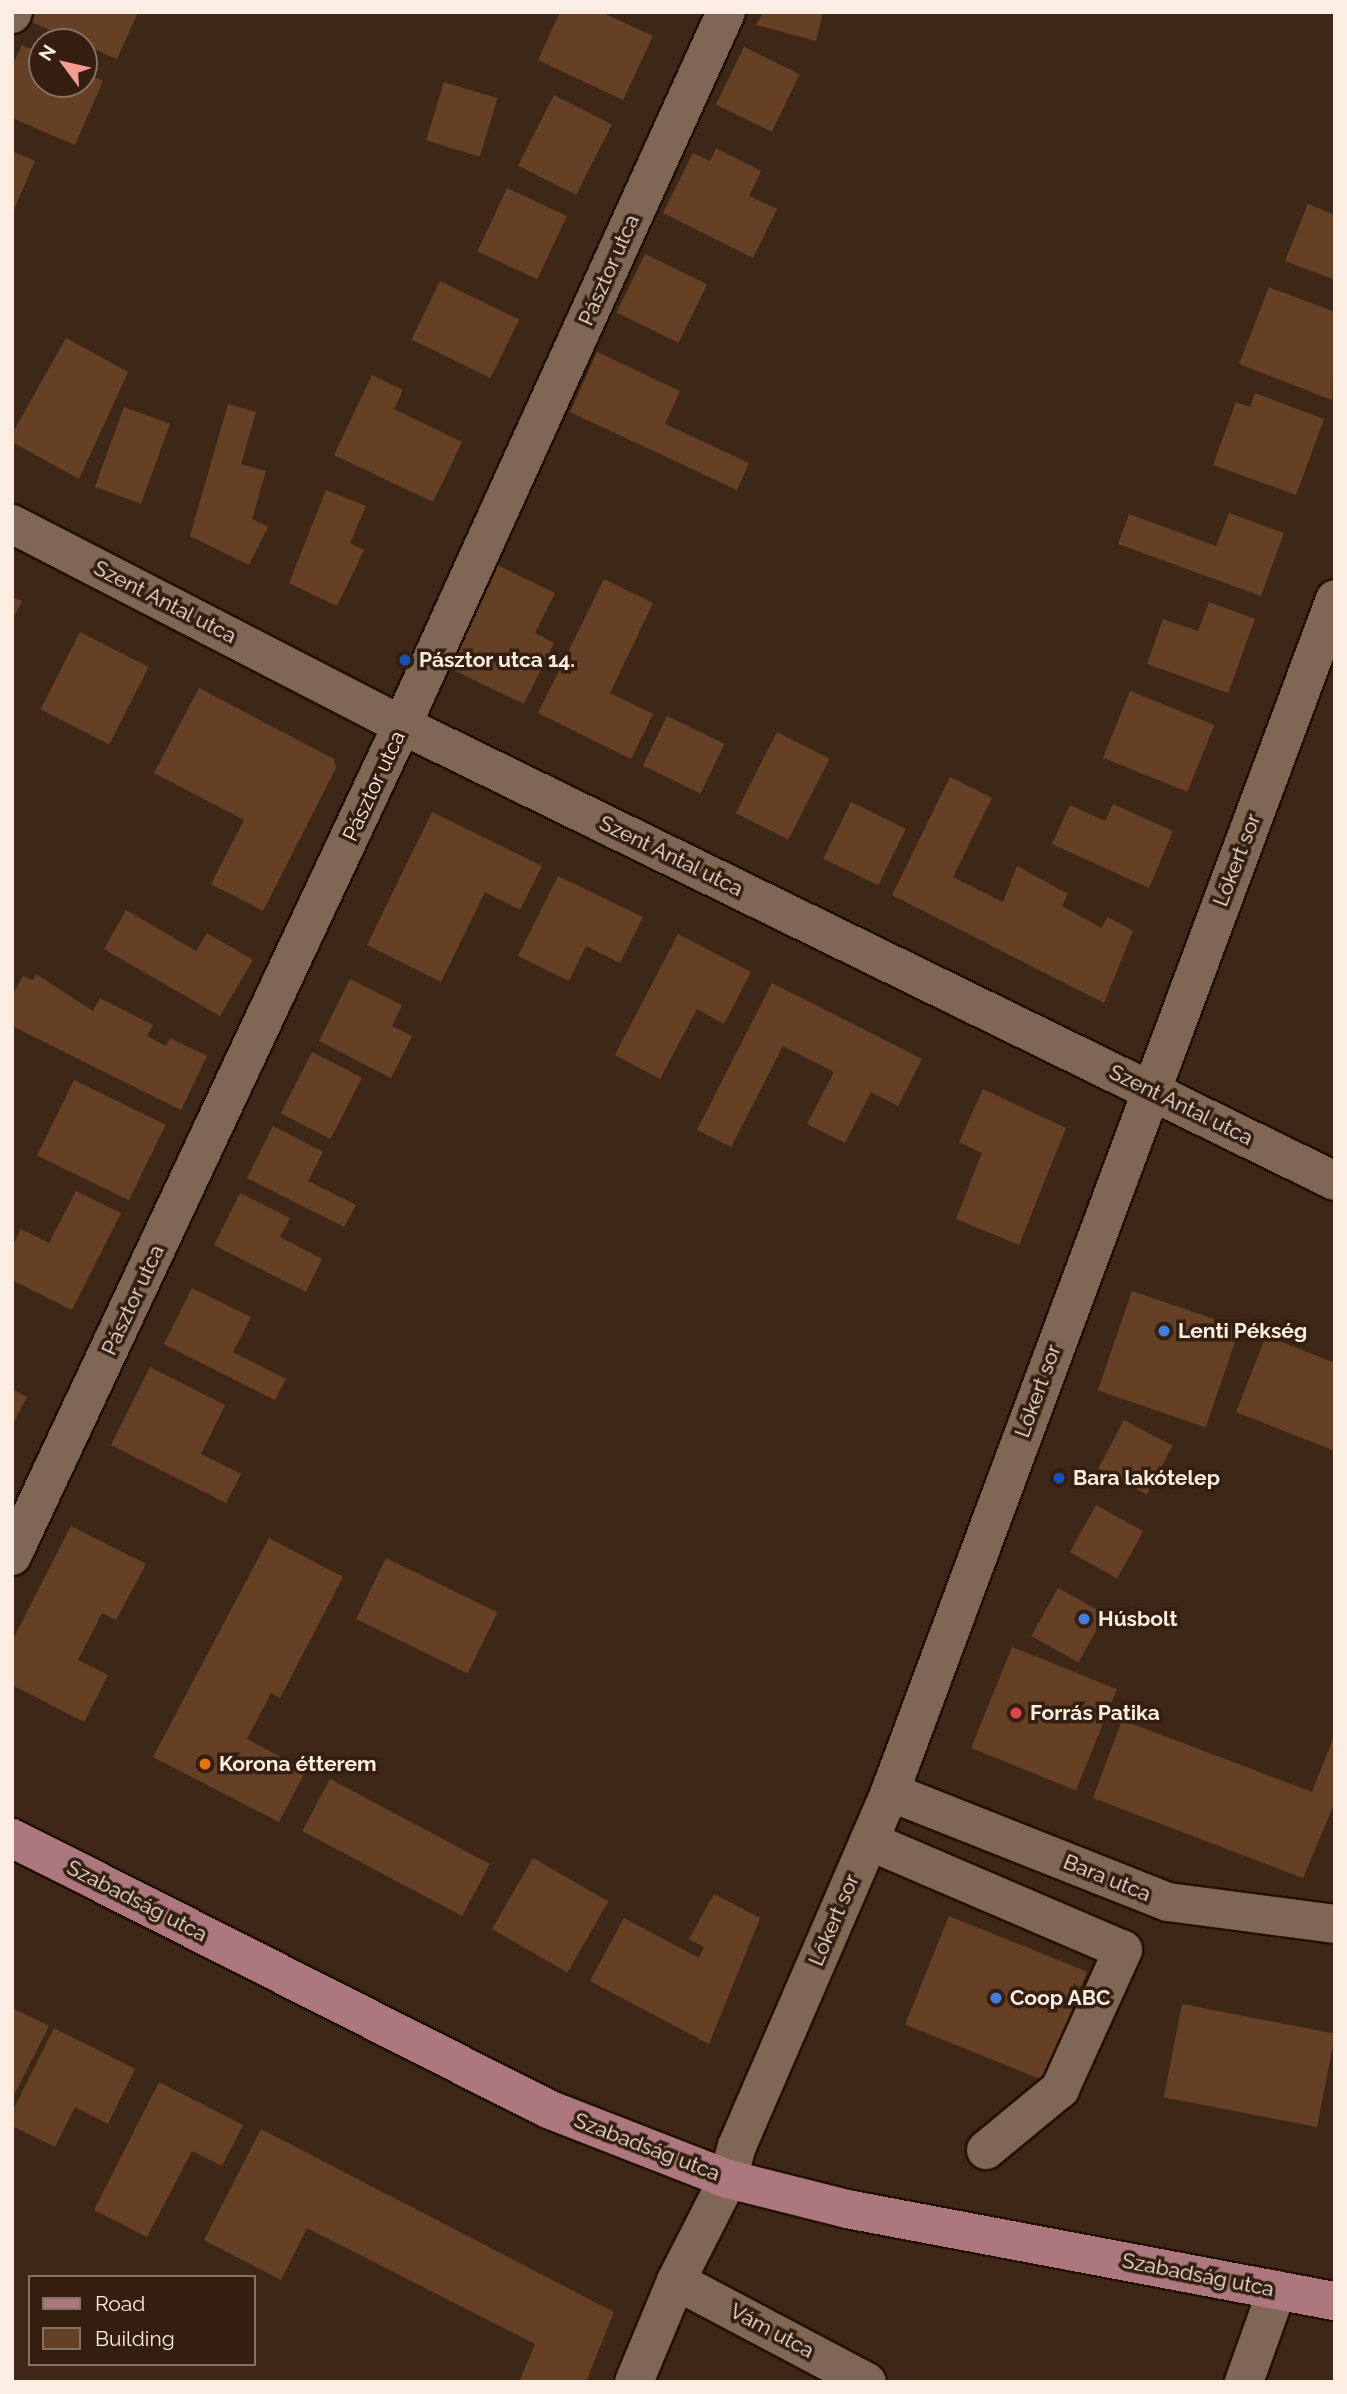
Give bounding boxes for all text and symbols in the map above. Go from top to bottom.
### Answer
north arrow [28,28,98,98]
text: N [34,41,60,65]
street label: Pásztor utca [573,210,645,330]
street label: Szent Antal utca [89,555,241,649]
place label: Pásztor utca 14. [419,647,575,673]
marker: Pásztor utca 14. [397,652,413,668]
street label: Pásztor utca [337,727,411,845]
street label: Szent Antal utca [595,810,747,902]
street label: Lőkert sor [1208,810,1266,910]
street label: Szent Antal utca [1105,1059,1257,1151]
street label: Pásztor utca [96,1241,170,1359]
place label: Lenti Pékség [1178,1318,1307,1344]
marker: Lenti Pékség [1156,1323,1172,1339]
street label: Lőkert sor [1010,1341,1066,1441]
place label: Bara lakótelep [1073,1465,1220,1491]
marker: Bara lakótelep [1051,1470,1067,1486]
place label: Húsbolt [1098,1606,1178,1632]
marker: Húsbolt [1076,1611,1092,1627]
place label: Forrás Patika [1030,1700,1160,1726]
marker: Forrás Patika [1008,1705,1024,1721]
place label: Korona étterem [219,1751,377,1777]
marker: Korona étterem [197,1756,213,1772]
street label: Bara utca [1060,1849,1154,1907]
street label: Szabadság utca [63,1855,211,1947]
street label: Lőkert sor [803,1870,865,1970]
place label: Coop ABC [1010,1985,1111,2011]
marker: Coop ABC [988,1990,1004,2006]
street label: Szabadság utca [571,2108,723,2186]
street label: Szabadság utca [1120,2248,1276,2302]
legend [28,2275,256,2366]
text: Road [95,2291,145,2316]
street label: Vám utca [726,2298,818,2364]
text: Building [95,2326,175,2351]

